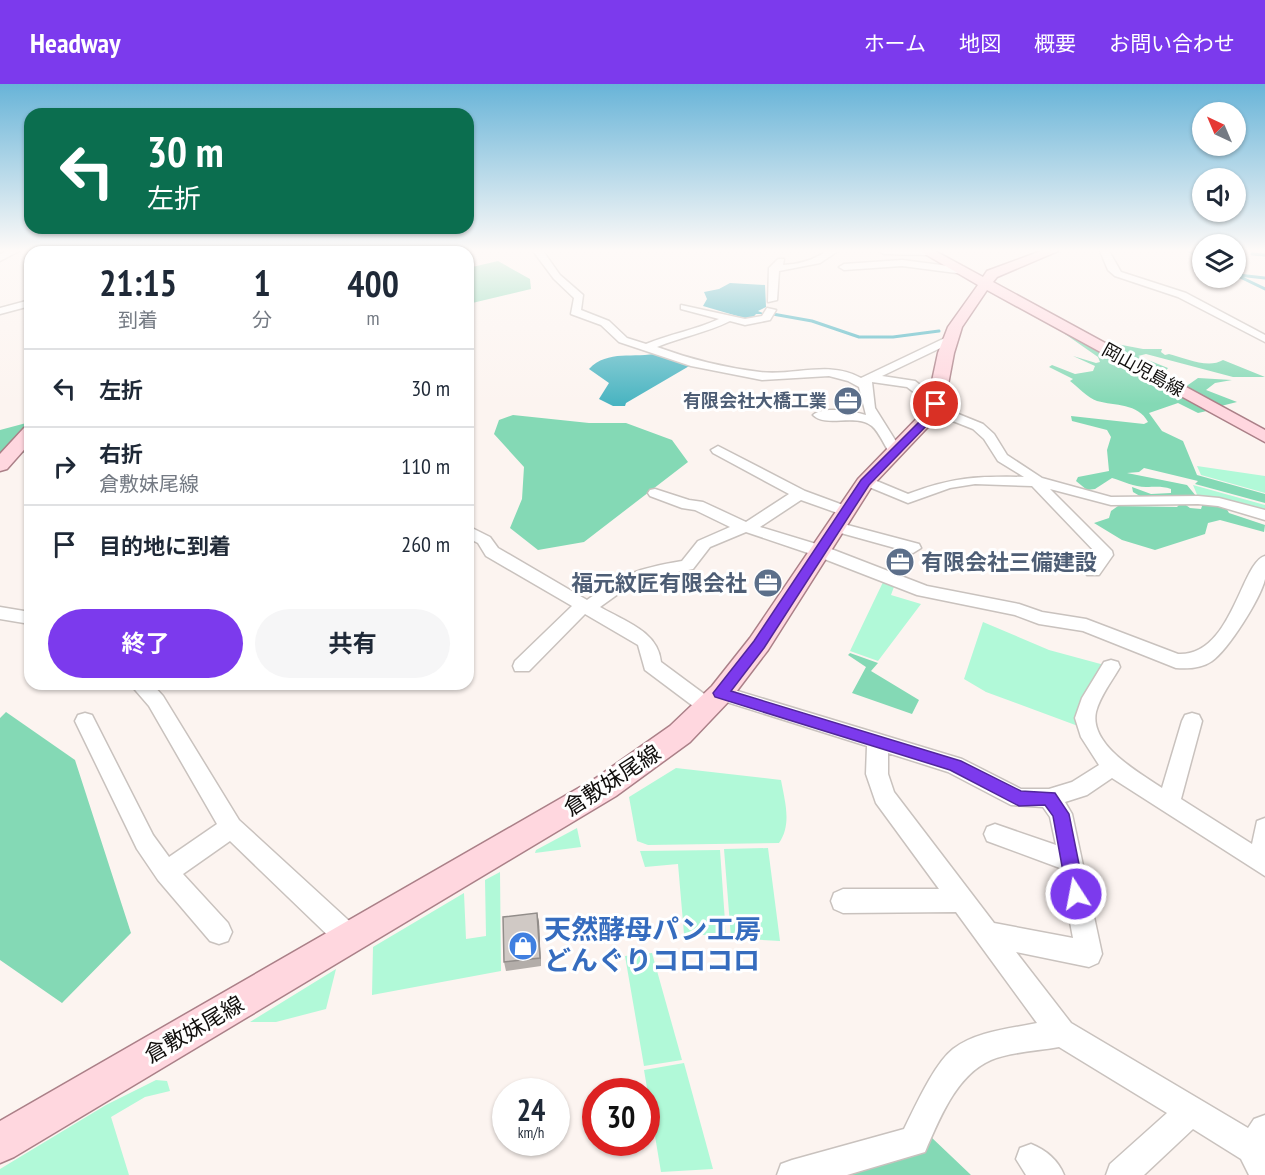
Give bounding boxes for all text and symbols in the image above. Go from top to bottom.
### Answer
text: Headway [30,24,120,61]
text: ホーム [864,30,926,57]
text: 地図 [959,30,1001,57]
text: 概要 [1034,30,1076,57]
text: お問い合わせ [1109,30,1235,57]
north arrow [1192,102,1246,156]
map controls [1192,102,1246,288]
text: 30 m [147,124,224,179]
icon: left [48,132,126,210]
button: sound [1192,168,1246,222]
text: 左折 [147,181,201,215]
button: layers [1192,234,1246,288]
text: 21:15 [99,259,177,306]
text: 1 [254,259,271,306]
text: 400 [347,260,399,307]
text: m [367,305,380,331]
text: 到着 [118,307,158,333]
text: 分 [252,307,272,333]
street label: 岡山児島線 [1098,338,1188,401]
icon: left [48,372,81,405]
text: 30 m [411,374,450,402]
text: 左折 [99,376,143,404]
pin [910,378,961,429]
office icon: 有限会社大橋工業 [832,385,864,417]
icon: arrive [919,387,952,420]
place label: 有限会社大橋工業 [683,389,827,412]
text: 右折 [99,440,143,468]
icon: right [48,450,81,483]
text: 110 m [401,452,450,480]
text: 倉敷妹尾線 [99,471,199,497]
icon: arrive [48,528,81,561]
text: 260 m [401,530,450,558]
text: 目的地に到着 [99,532,231,560]
office icon: 有限会社三備建設 [884,546,916,578]
place label: 有限会社三備建設 [921,548,1097,576]
office icon: 福元紋匠有限会社 [752,567,784,599]
place label: 福元紋匠有限会社 [571,569,747,597]
button: 終了 [48,609,243,678]
button: 共有 [255,609,450,678]
street label: 倉敷妹尾線 [558,738,666,822]
position arrow [1044,862,1108,926]
place label: 天然酵母パン工房 どんぐりコロコロ [544,912,761,977]
shop icon: 天然酵母パン工房 どんぐりコロコロ [507,930,539,962]
street label: 倉敷妹尾線 [139,989,249,1069]
speed limit sign: 30 [582,1078,660,1156]
text: 24 [517,1090,545,1129]
text: km/h [518,1123,544,1142]

